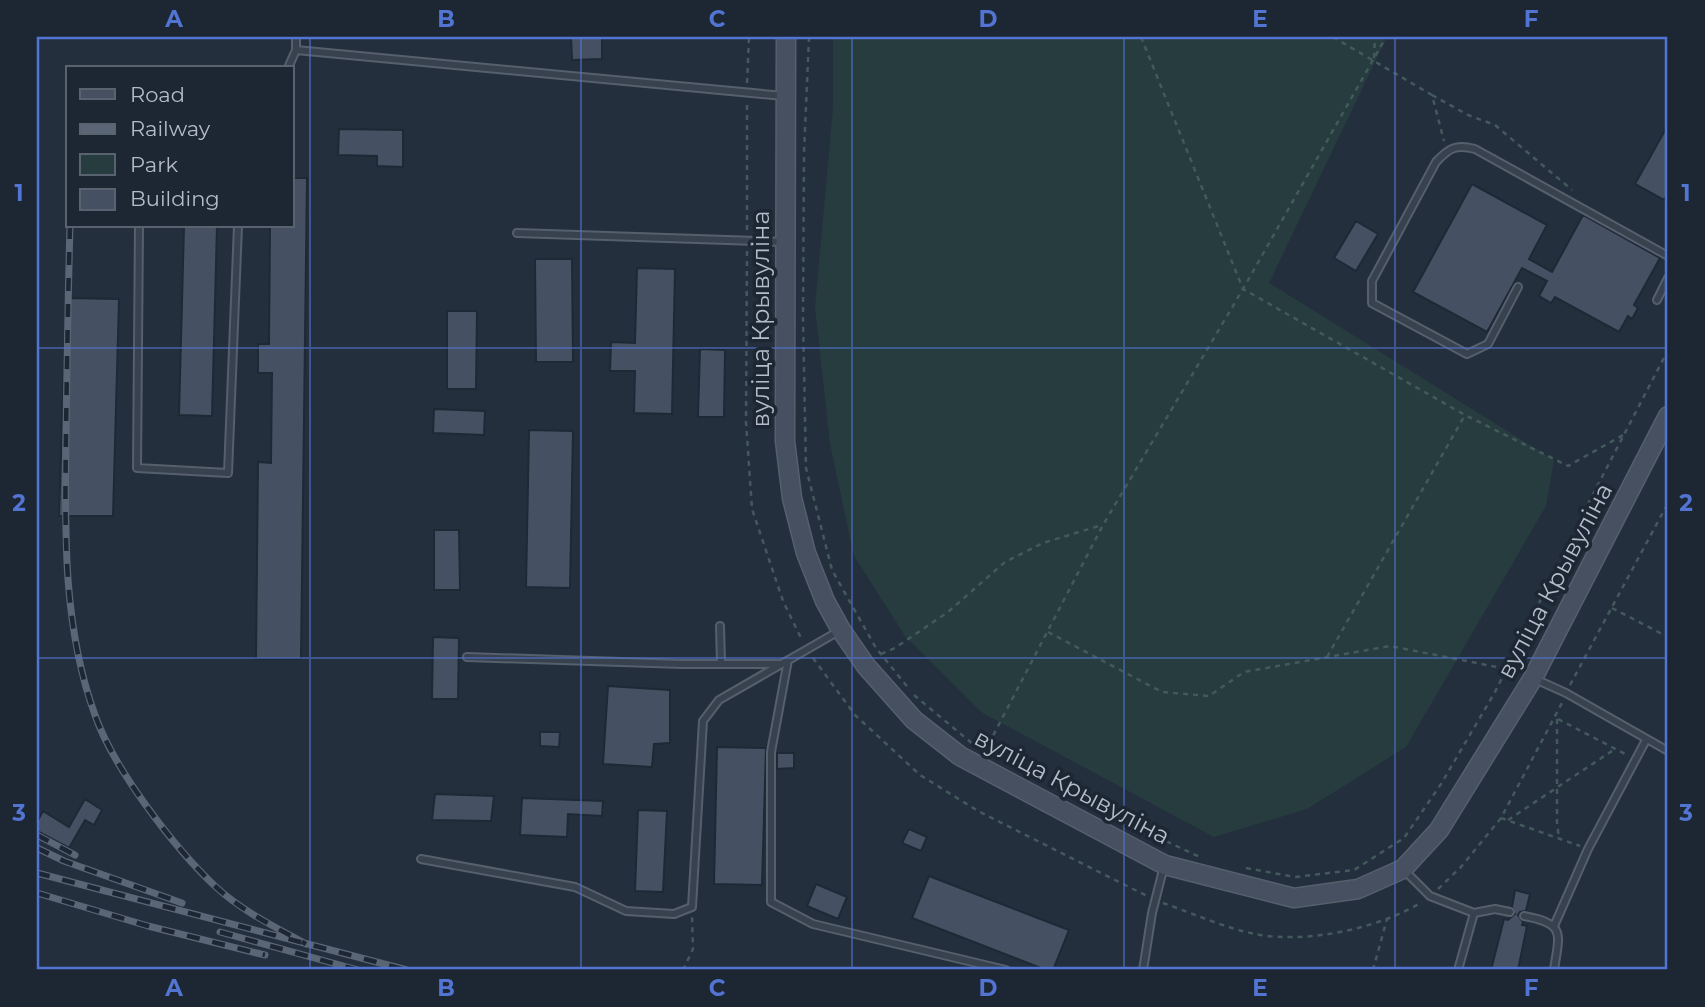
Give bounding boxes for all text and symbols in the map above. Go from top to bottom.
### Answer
text: A [164,5,183,33]
text: B [437,5,455,33]
text: C [709,5,726,33]
text: D [979,5,998,33]
text: E [1252,5,1268,33]
text: F [1524,5,1539,33]
legend [66,66,294,228]
text: Road [130,82,185,107]
text: Railway [130,116,211,141]
text: Park [130,152,178,177]
text: 1 [14,179,24,207]
text: 1 [1681,179,1691,207]
text: Building [130,186,220,211]
street label: вуліца Крывуліна [746,210,775,428]
street label: вуліца Крывуліна [1491,478,1618,683]
text: 2 [12,489,26,517]
text: 2 [1679,489,1693,517]
street label: вуліца Крывуліна [970,723,1175,850]
text: 3 [11,799,26,827]
text: 3 [1678,799,1693,827]
text: A [164,974,183,1002]
text: B [437,974,455,1002]
text: C [709,974,726,1002]
text: D [979,974,998,1002]
text: E [1252,974,1268,1002]
text: F [1524,974,1539,1002]

